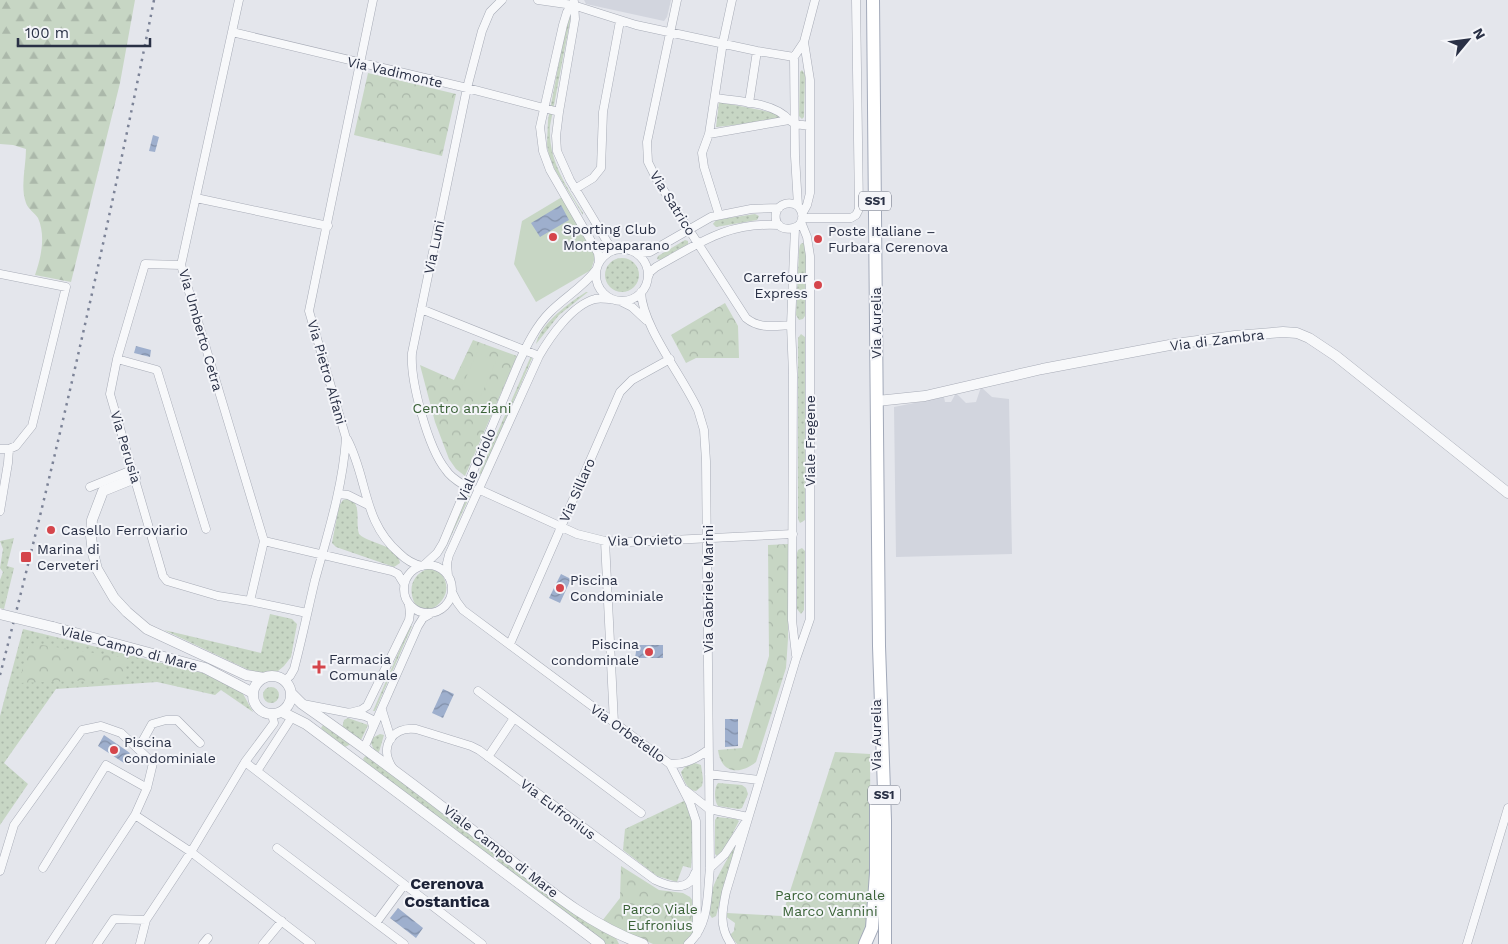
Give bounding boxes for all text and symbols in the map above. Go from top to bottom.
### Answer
scale bar [18,15,150,47]
north arrow [1443,15,1493,65]
text: 100 m [25,24,69,42]
text: N [1470,25,1489,42]
street label: Via Vadimonte [346,53,444,91]
street label: Via Satrico [647,168,699,238]
road number: SS1 [859,192,891,210]
street label: Via Luni [421,219,447,275]
place label: Sporting Club Montepaparano [563,221,670,253]
place label: Poste Italiane – Furbara Cerenova [828,223,948,255]
marker: Sporting Club Montepaparano [547,231,559,243]
marker: Poste Italiane – Furbara Cerenova [812,233,824,245]
street label: Via Umberto Cetra [176,267,226,393]
place label: Carrefour Express [743,269,808,301]
marker: Carrefour Express [812,279,824,291]
street label: Via Aurelia [868,287,884,359]
street label: Via Pietro Alfani [304,318,350,426]
street label: Via di Zambra [1169,326,1265,354]
street label: Viale Fregene [802,395,818,487]
park label: Centro anziani [413,400,511,416]
street label: Via Perusia [107,409,145,485]
street label: Viale Oriolo [453,426,499,504]
street label: Via Sillaro [556,456,598,524]
place label: Casello Ferroviario [61,522,188,538]
marker: Casello Ferroviario [45,524,57,536]
street label: Via Gabriele Marini [700,525,716,653]
street label: Via Orvieto [608,531,682,549]
place label: Marina di Cerveteri [37,541,100,573]
marker: Marina di Cerveteri [19,550,33,564]
place label: Piscina Condominiale [570,572,664,604]
marker: Piscina Condominiale [554,582,566,594]
street label: Viale Campo di Mare [59,622,199,674]
place label: Piscina condominale [551,636,639,668]
marker: Piscina condominale [643,646,655,658]
place label: Farmacia Comunale [329,651,398,683]
marker: Farmacia Comunale [313,661,325,673]
street label: Via Aurelia [868,699,884,771]
street label: Via Orbetello [587,700,669,766]
place label: Piscina condominiale [124,734,216,766]
marker: Piscina condominiale [108,744,120,756]
street label: Via Eufronius [517,775,599,843]
road number: SS1 [868,786,900,804]
street label: Viale Campo di Mare [440,801,562,901]
district label: Cerenova Costantica [404,874,490,911]
park label: Parco comunale Marco Vannini [775,887,885,919]
park label: Parco Viale Eufronius [622,901,698,933]

